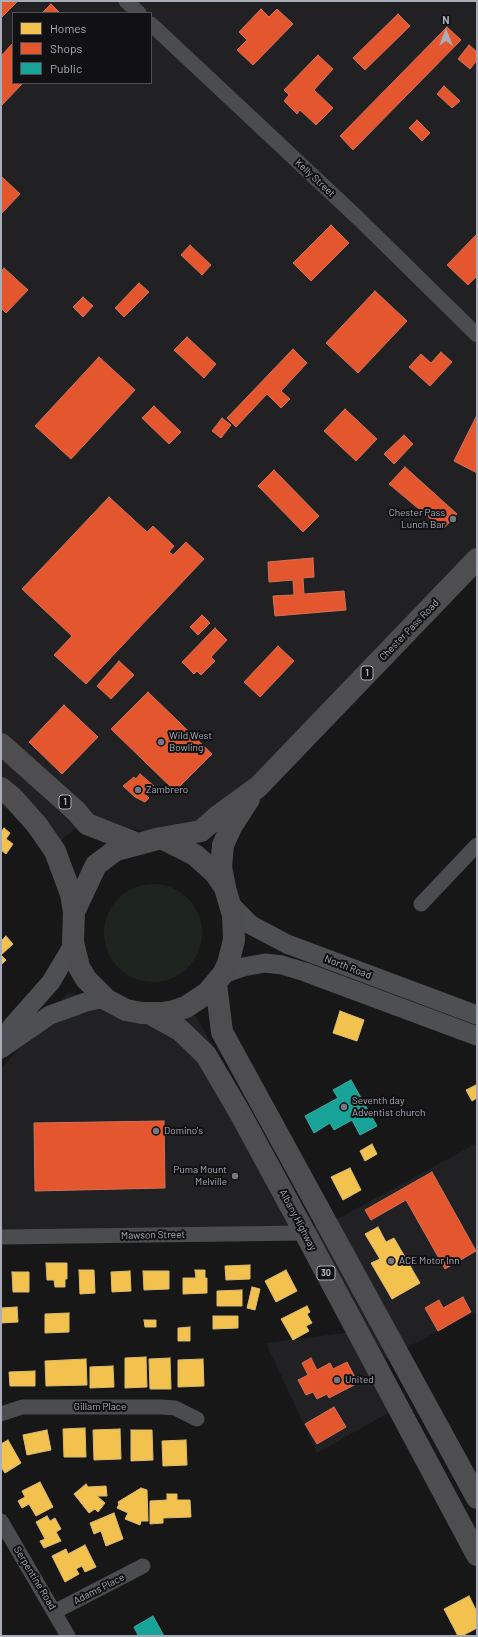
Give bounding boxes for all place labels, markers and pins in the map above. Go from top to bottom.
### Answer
place label: Chester Pass Lunch Bar [389,507,445,530]
marker: Chester Pass Lunch Bar [448,514,458,524]
place label: Wild West Bowling [169,730,212,754]
marker: Wild West Bowling [156,737,166,747]
place label: Zambrero [146,784,188,796]
marker: Zambrero [133,785,143,795]
place label: Seventh day Adventist church [352,1095,425,1118]
marker: Seventh day Adventist church [339,1102,349,1112]
place label: Domino's [164,1125,203,1137]
marker: Domino's [151,1126,161,1136]
place label: Puma Mount Melville [173,1164,227,1188]
marker: Puma Mount Melville [230,1171,240,1181]
place label: ACE Motor Inn [399,1255,460,1267]
marker: ACE Motor Inn [386,1256,396,1266]
place label: United [345,1374,374,1386]
marker: United [332,1375,342,1385]

